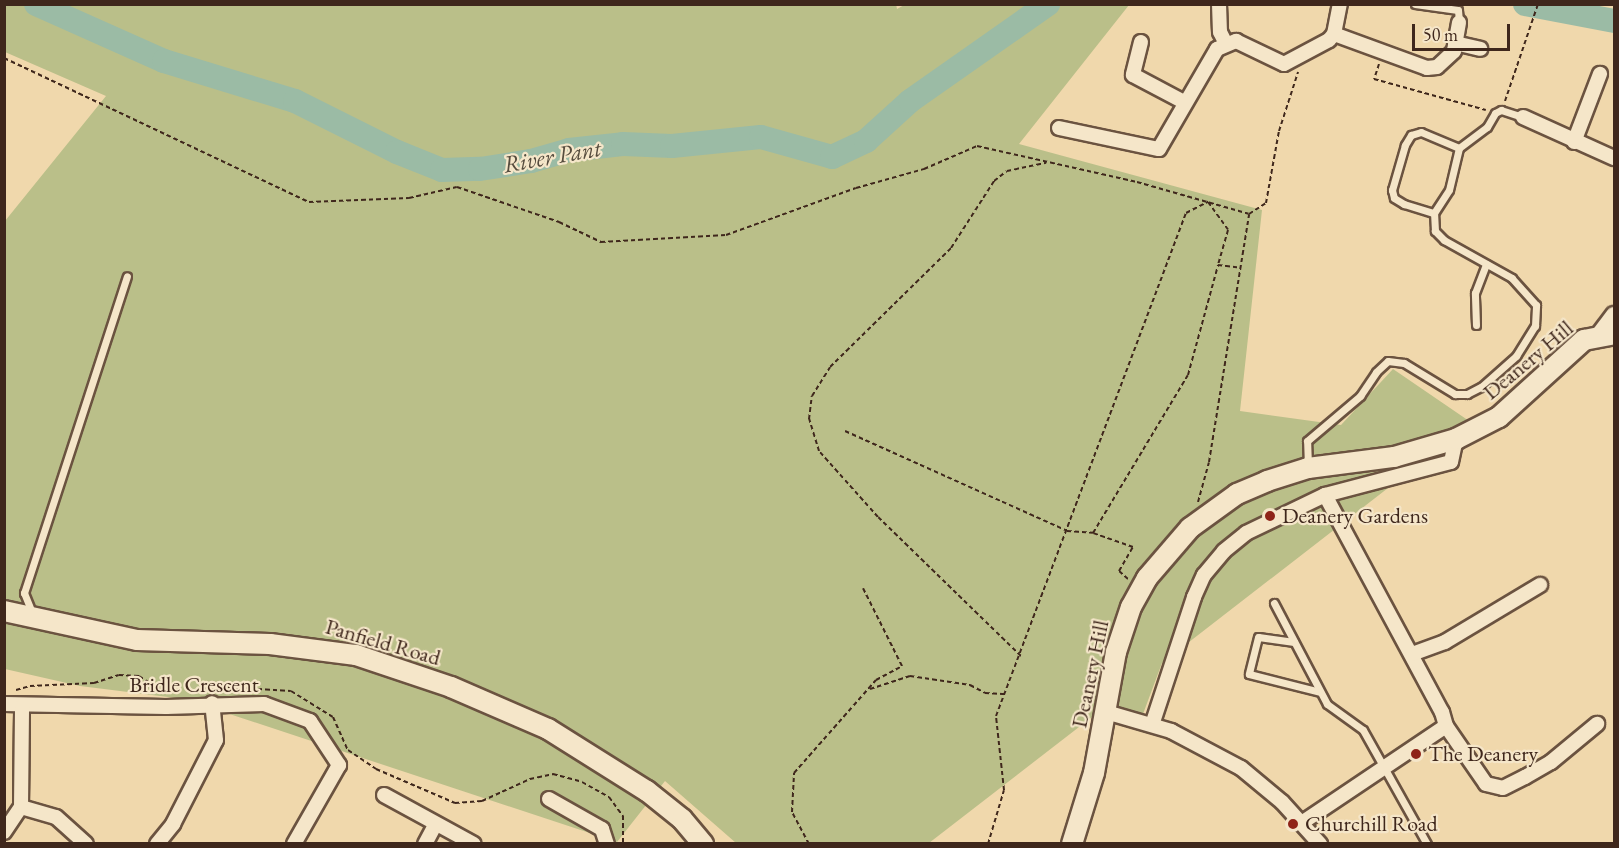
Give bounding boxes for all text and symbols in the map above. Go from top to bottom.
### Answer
scale bar [1415,12,1512,50]
text: 50 m [1423,23,1458,46]
water label: River Pant [501,133,603,179]
street label: Deanery Hill [1478,315,1578,405]
place label: Deanery Gardens [1282,503,1428,529]
marker: Deanery Gardens [1263,509,1277,523]
street label: Panfield Road [323,613,443,671]
street label: Deanery Hill [1066,618,1114,730]
street label: Bridle Crescent [129,672,259,698]
place label: The Deanery [1428,741,1538,767]
marker: The Deanery [1409,747,1423,761]
place label: Churchill Road [1305,811,1438,837]
marker: Churchill Road [1286,817,1300,831]

